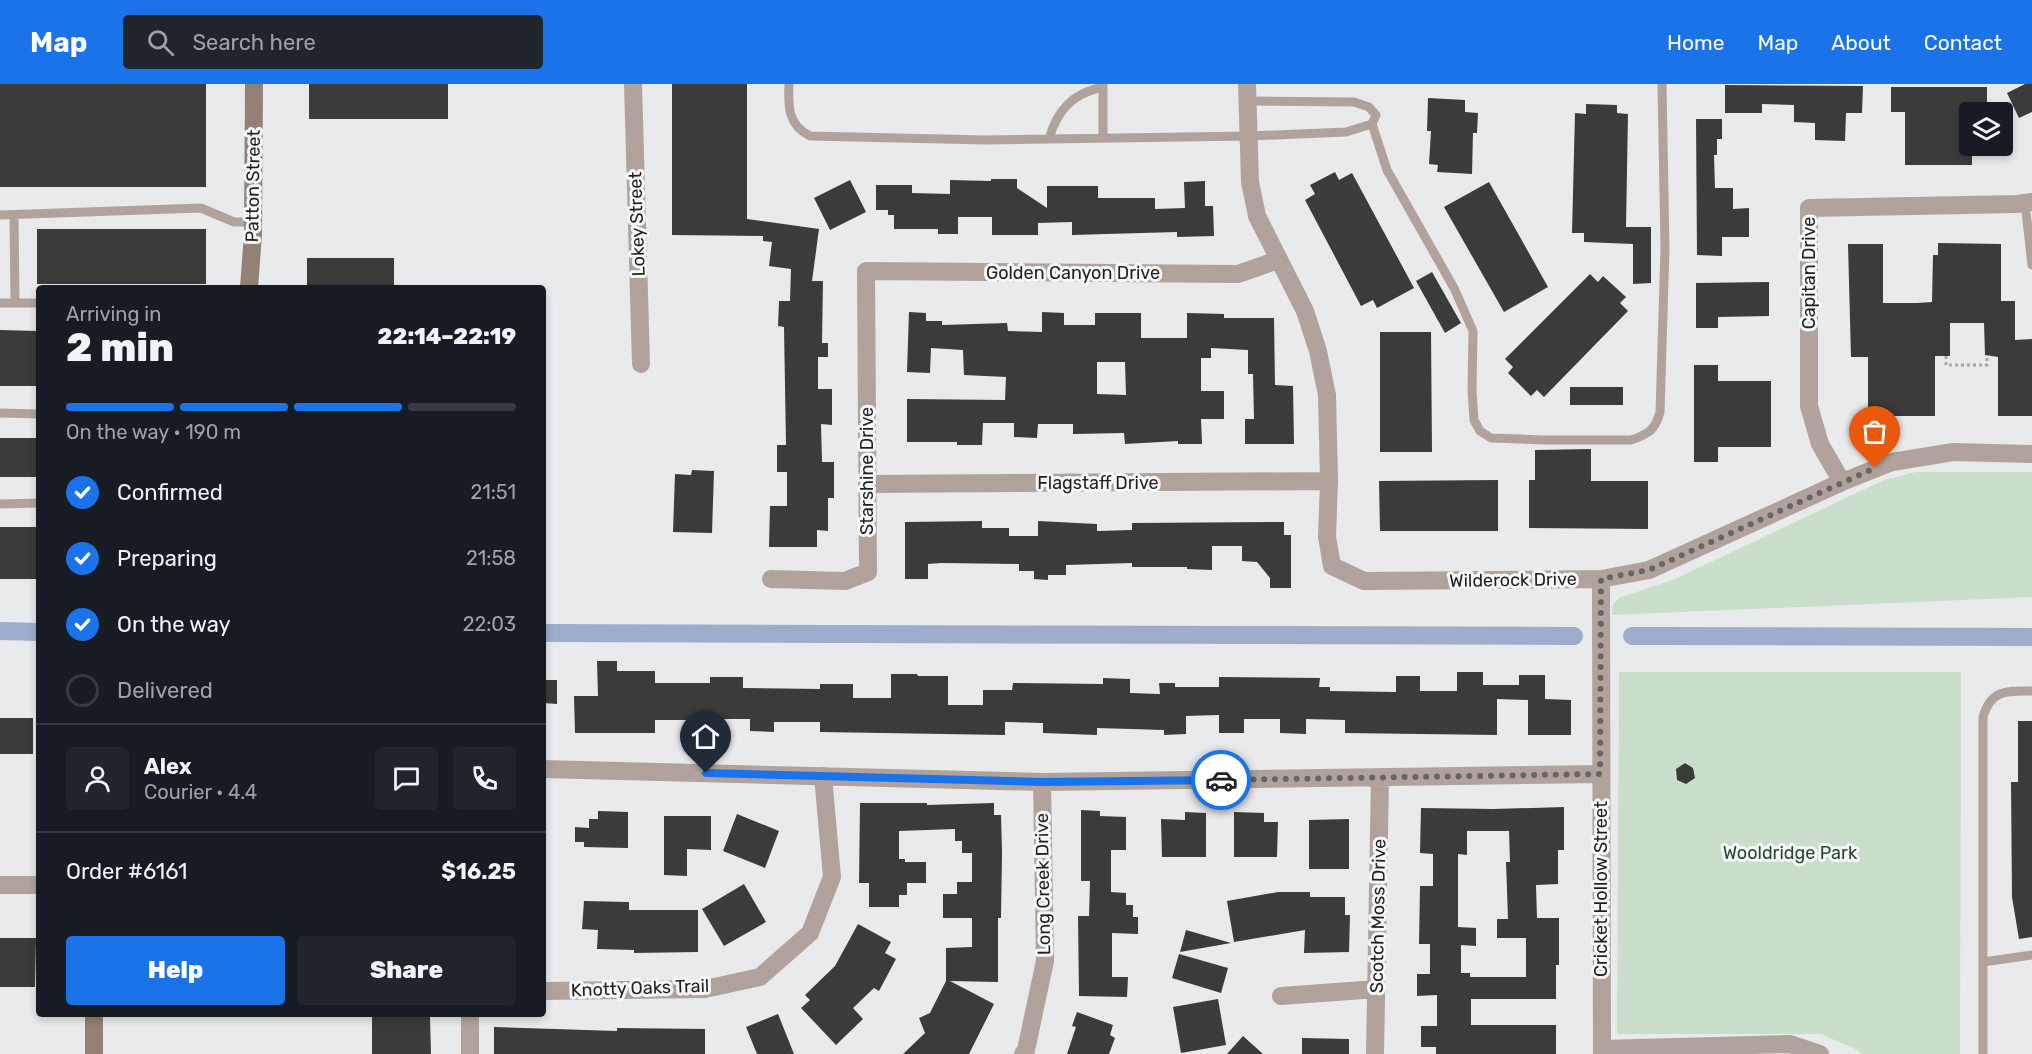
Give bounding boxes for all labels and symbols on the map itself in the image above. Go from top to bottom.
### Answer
street label: Patton Street [241,129,265,243]
street label: Lokey Street [624,171,650,277]
street label: Capitan Drive [1798,217,1820,329]
street label: Golden Canyon Drive [986,262,1160,284]
pin [1849,406,1900,468]
street label: Starshine Drive [856,407,878,535]
street label: Flagstaff Drive [1037,472,1159,494]
street label: Wilderock Drive [1449,568,1577,592]
pin [680,711,731,773]
courier [1191,750,1251,810]
street label: Cricket Hollow Street [1590,801,1612,977]
street label: Long Creek Drive [1031,813,1055,955]
street label: Scotch Moss Drive [1366,839,1390,993]
park label: Wooldridge Park [1723,842,1858,864]
street label: Knotty Oaks Trail [570,975,710,1001]

